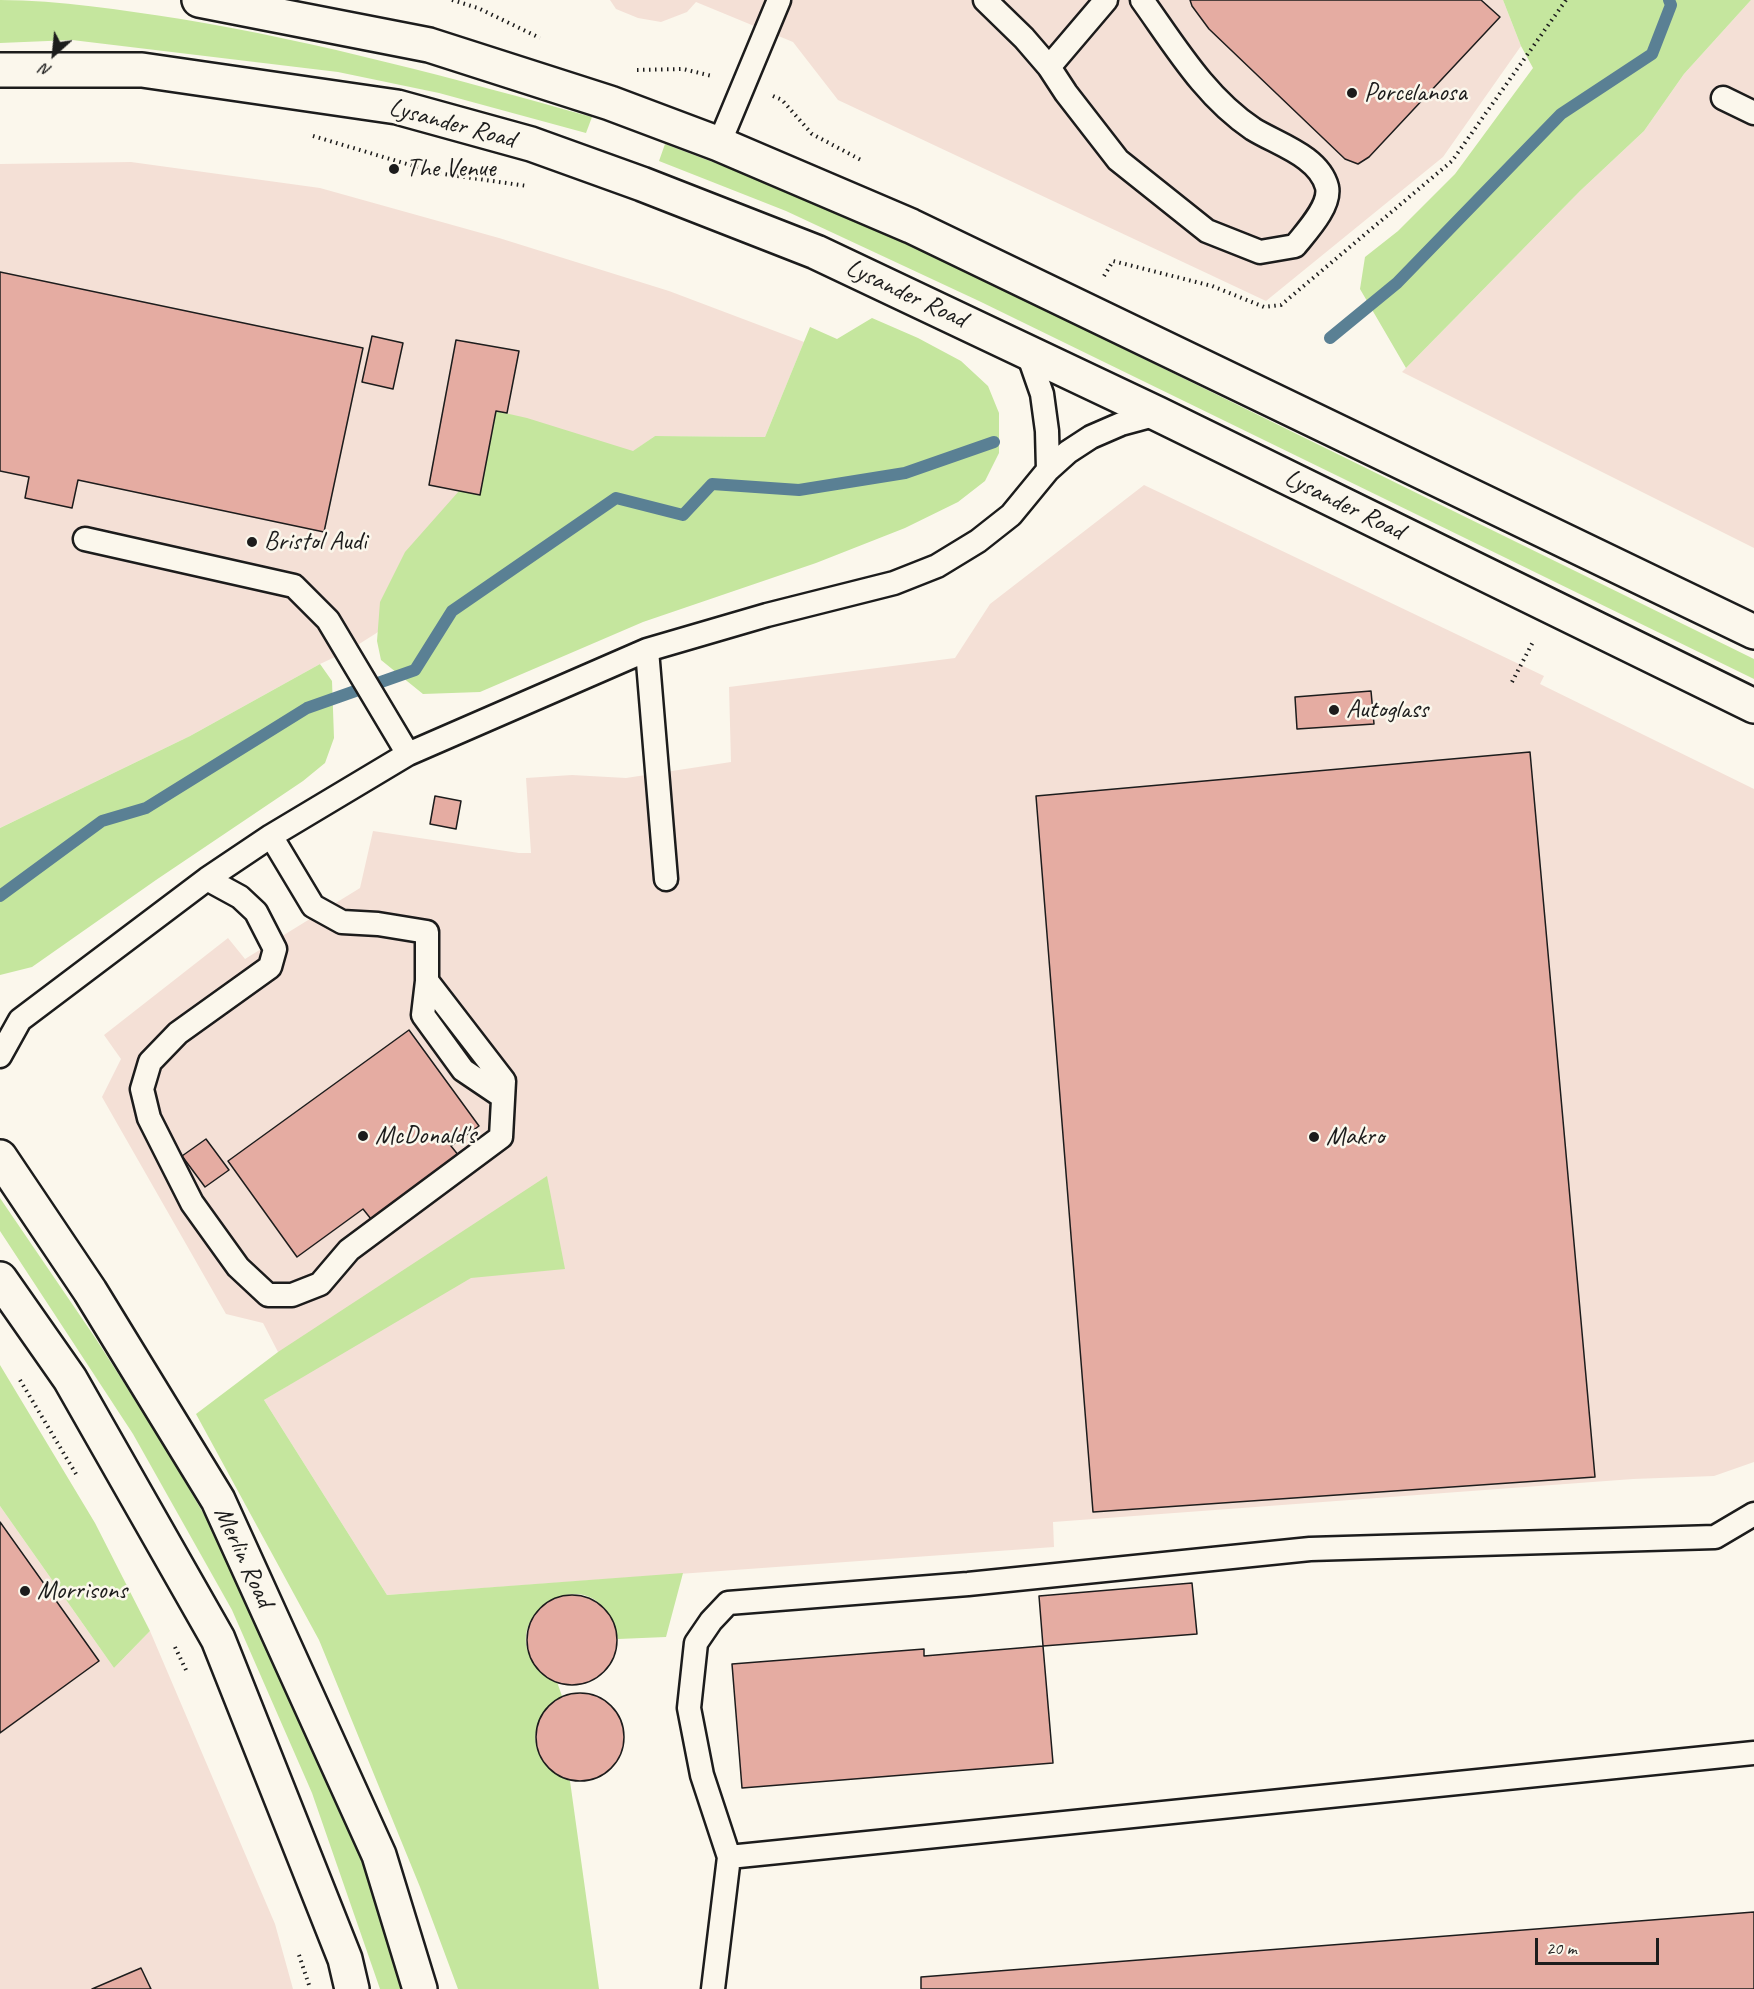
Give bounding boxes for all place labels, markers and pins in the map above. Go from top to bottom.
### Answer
place label: Porcelanosa [1364,77,1467,109]
marker: Porcelanosa [1345,86,1359,100]
place label: The Venue [406,153,495,185]
marker: The Venue [387,162,401,176]
place label: Bristol Audi [264,526,367,558]
marker: Bristol Audi [245,535,259,549]
place label: Autoglass [1346,694,1428,726]
marker: Autoglass [1327,703,1341,717]
place label: McDonald's [375,1120,476,1152]
place label: Makro [1326,1121,1384,1153]
marker: McDonald's [356,1129,370,1143]
marker: Makro [1307,1130,1321,1144]
place label: Morrisons [37,1575,127,1607]
marker: Morrisons [18,1584,32,1598]

